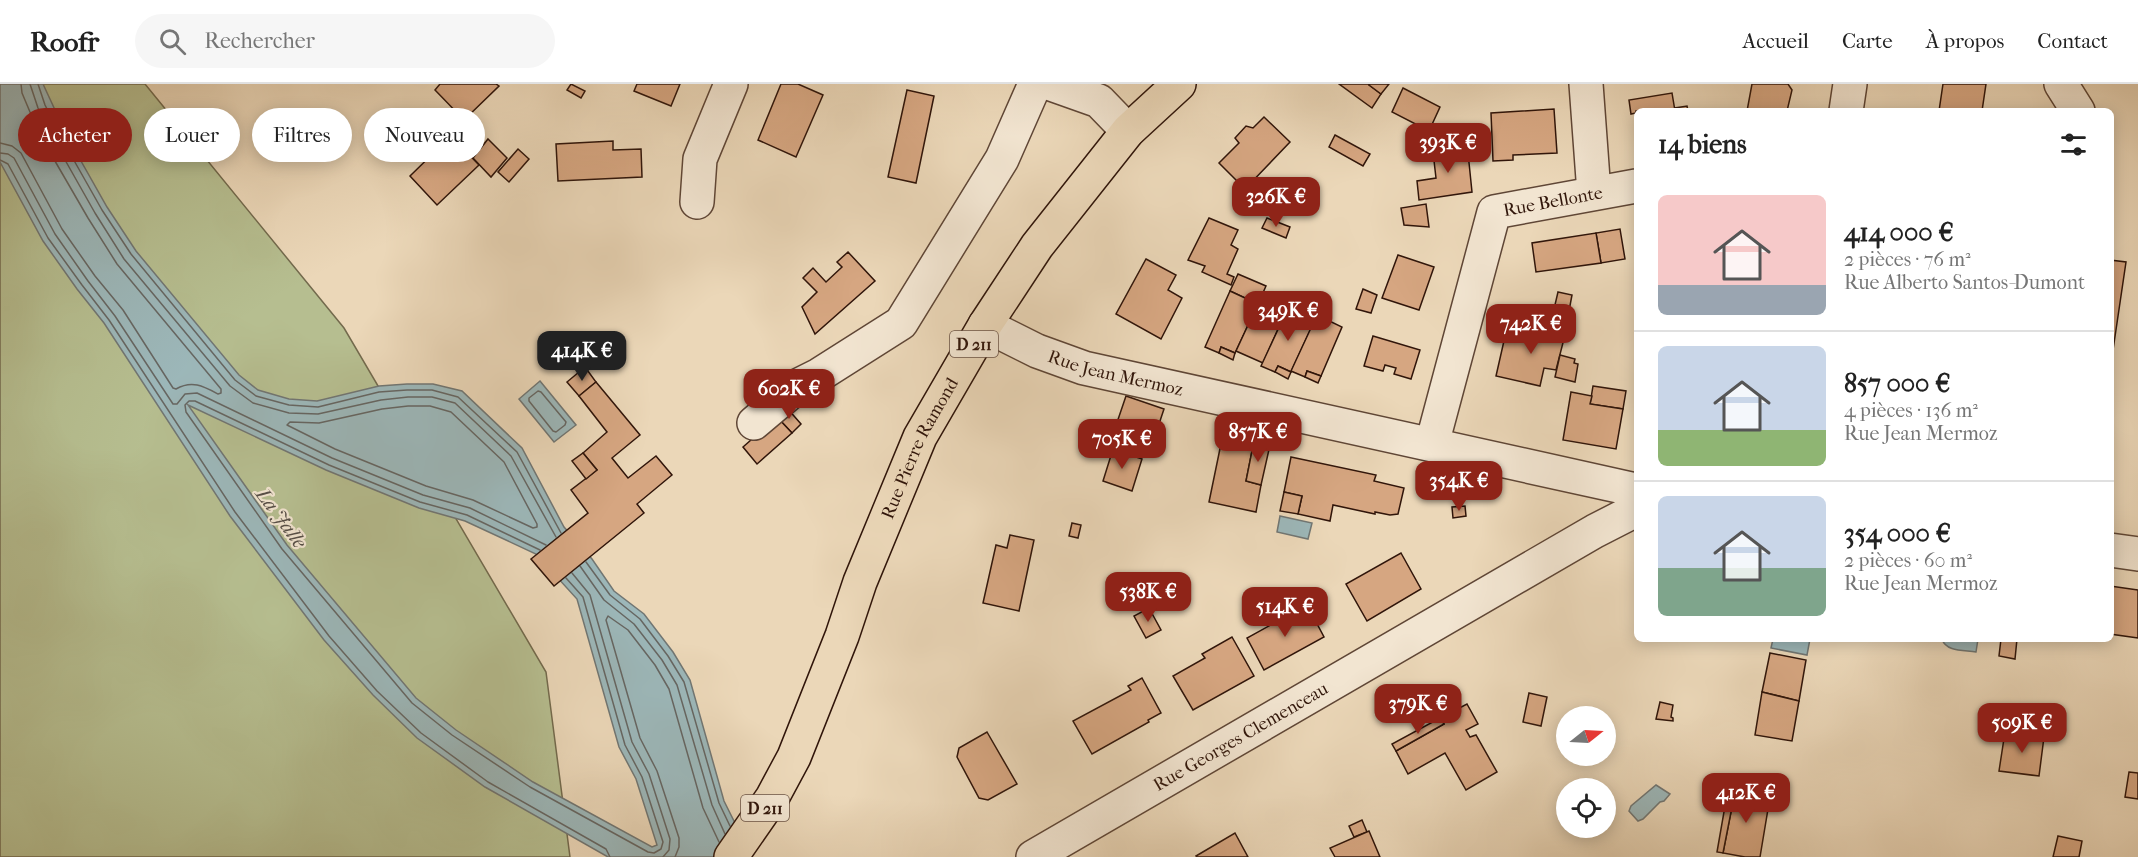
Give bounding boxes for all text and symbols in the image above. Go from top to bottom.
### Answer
search box [135,14,555,68]
text: Roofr [30,25,99,58]
icon: search [156,25,189,58]
text: Rechercher [204,28,315,54]
text: Accueil [1743,29,1809,53]
text: Carte [1842,29,1893,53]
text: À propos [1926,29,2004,53]
text: Contact [2037,29,2108,53]
chip: Acheter [18,108,132,162]
chip: Louer [144,108,240,162]
chip: Filtres [252,108,352,162]
chip: Nouveau [364,108,485,162]
pin: 393K € [1399,123,1497,174]
icon: filters [2057,128,2090,161]
text: 14 biens [1658,129,1747,160]
text: 393K € [1419,131,1477,154]
pin: 326K € [1227,177,1325,228]
street label: Rue Bellonte [1501,182,1604,221]
text: 326K € [1246,185,1306,208]
text: 414 000 € [1844,217,1954,248]
icon: home [1706,219,1778,291]
text: 2 pièces · 76 m² [1844,248,1971,271]
text: Rue Alberto Santos-Dumont [1844,271,2085,294]
pin: 349K € [1239,291,1337,342]
text: 349K € [1257,299,1319,322]
pin: 742K € [1482,304,1580,355]
text: 742K € [1500,312,1562,335]
pin: 414K € [533,331,631,382]
road number: D 211 [950,331,998,357]
text: 414K € [551,339,613,362]
street label: Rue Jean Mermoz [1045,345,1185,400]
text: 857 000 € [1844,368,1950,399]
pin: 602K € [740,369,838,420]
icon: home [1706,370,1778,442]
street label: Rue Pierre Ramond [877,374,963,522]
text: 602K € [758,377,820,400]
text: 4 pièces · 136 m² [1844,399,1978,422]
pin: 857K € [1209,412,1307,463]
pin: 705K € [1073,419,1171,470]
text: 857K € [1228,420,1288,443]
text: Rue Jean Mermoz [1844,422,1998,445]
text: 705K € [1092,427,1152,450]
pin: 354K € [1410,461,1508,512]
text: 354K € [1429,469,1489,492]
water label: La Jalle [250,482,312,553]
text: 354 000 € [1844,518,1951,549]
icon: home [1706,520,1778,592]
text: 2 pièces · 60 m² [1844,549,1972,572]
pin: 538K € [1099,572,1197,623]
text: Rue Jean Mermoz [1844,572,1998,595]
text: 538K € [1119,580,1177,603]
pin: 514K € [1236,587,1334,638]
text: 514K € [1256,595,1314,618]
street label: Rue Georges Clemenceau [1150,678,1332,795]
pin: 379K € [1369,684,1467,735]
text: 379K € [1388,692,1448,715]
pin: 509K € [1973,703,2071,754]
north arrow [1556,706,1616,766]
map controls [1556,706,1616,838]
text: 509K € [1992,711,2052,734]
pin: 412K € [1697,773,1795,824]
button: locate [1556,778,1616,838]
text: 412K € [1716,781,1776,804]
road number: D 211 [741,795,789,821]

